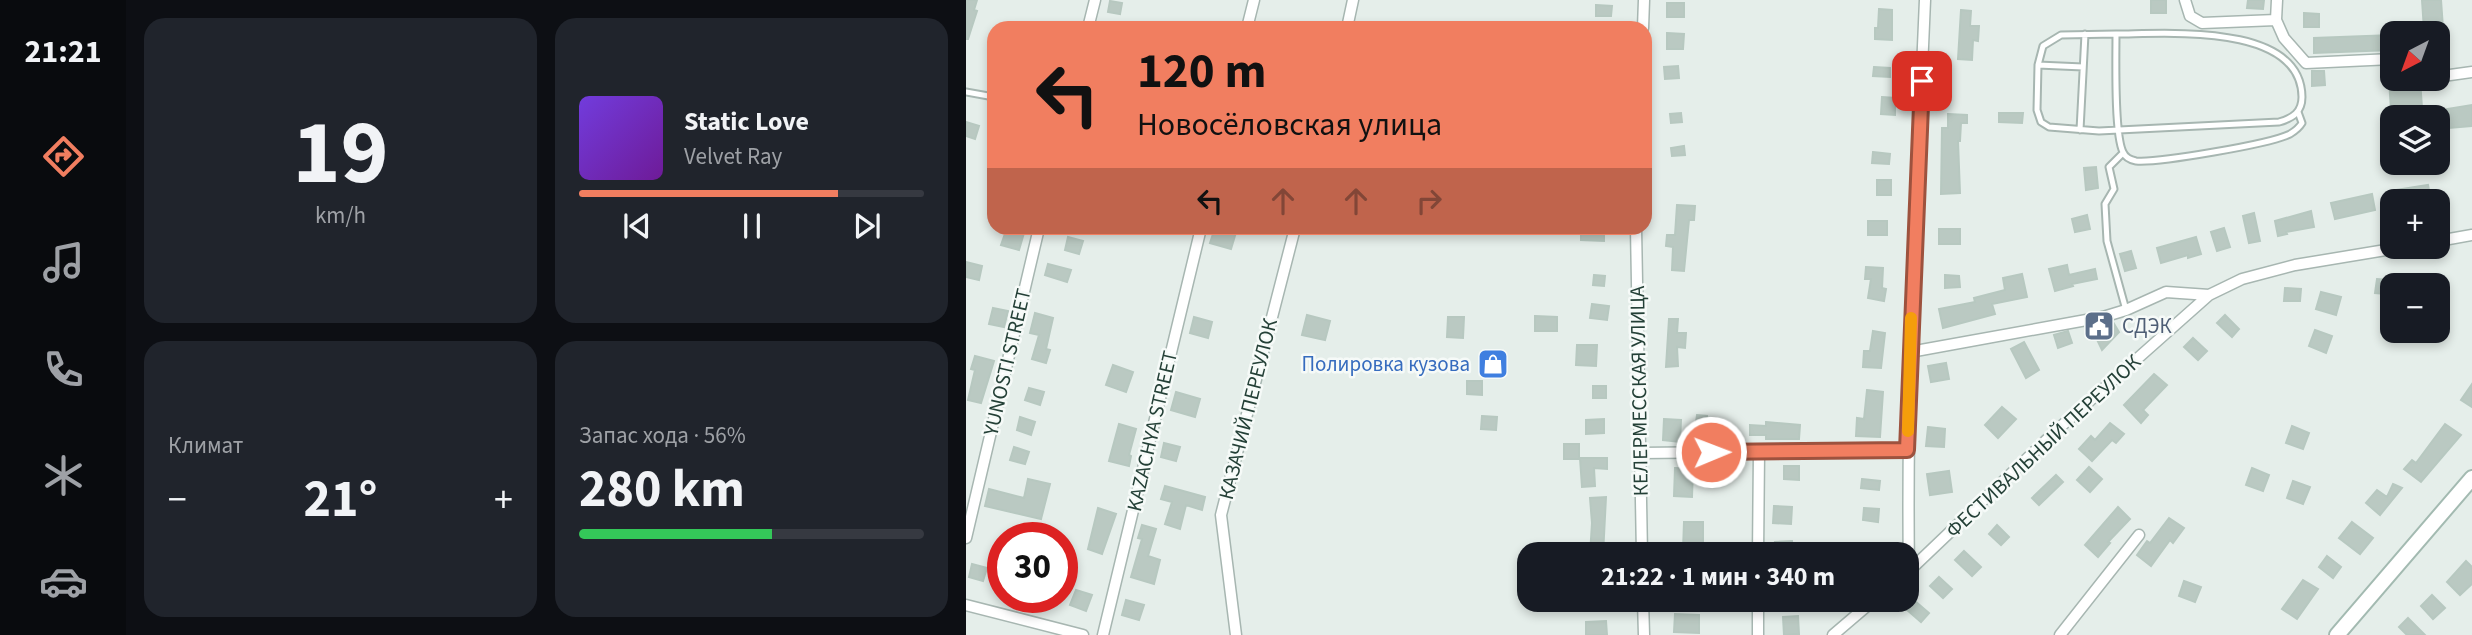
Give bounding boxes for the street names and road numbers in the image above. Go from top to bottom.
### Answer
street label: КЕЛЕРМЕССКАЯ УЛИЦА [1622,285,1656,497]
street label: YUNOSTI STREET [975,286,1038,439]
street label: КАЗАЧИЙ ПЕРЕУЛОК [1211,315,1285,503]
street label: ФЕСТИВАЛЬНЫЙ ПЕРЕУЛОК [1939,347,2148,545]
street label: KAZACHYA STREET [1119,348,1185,514]

